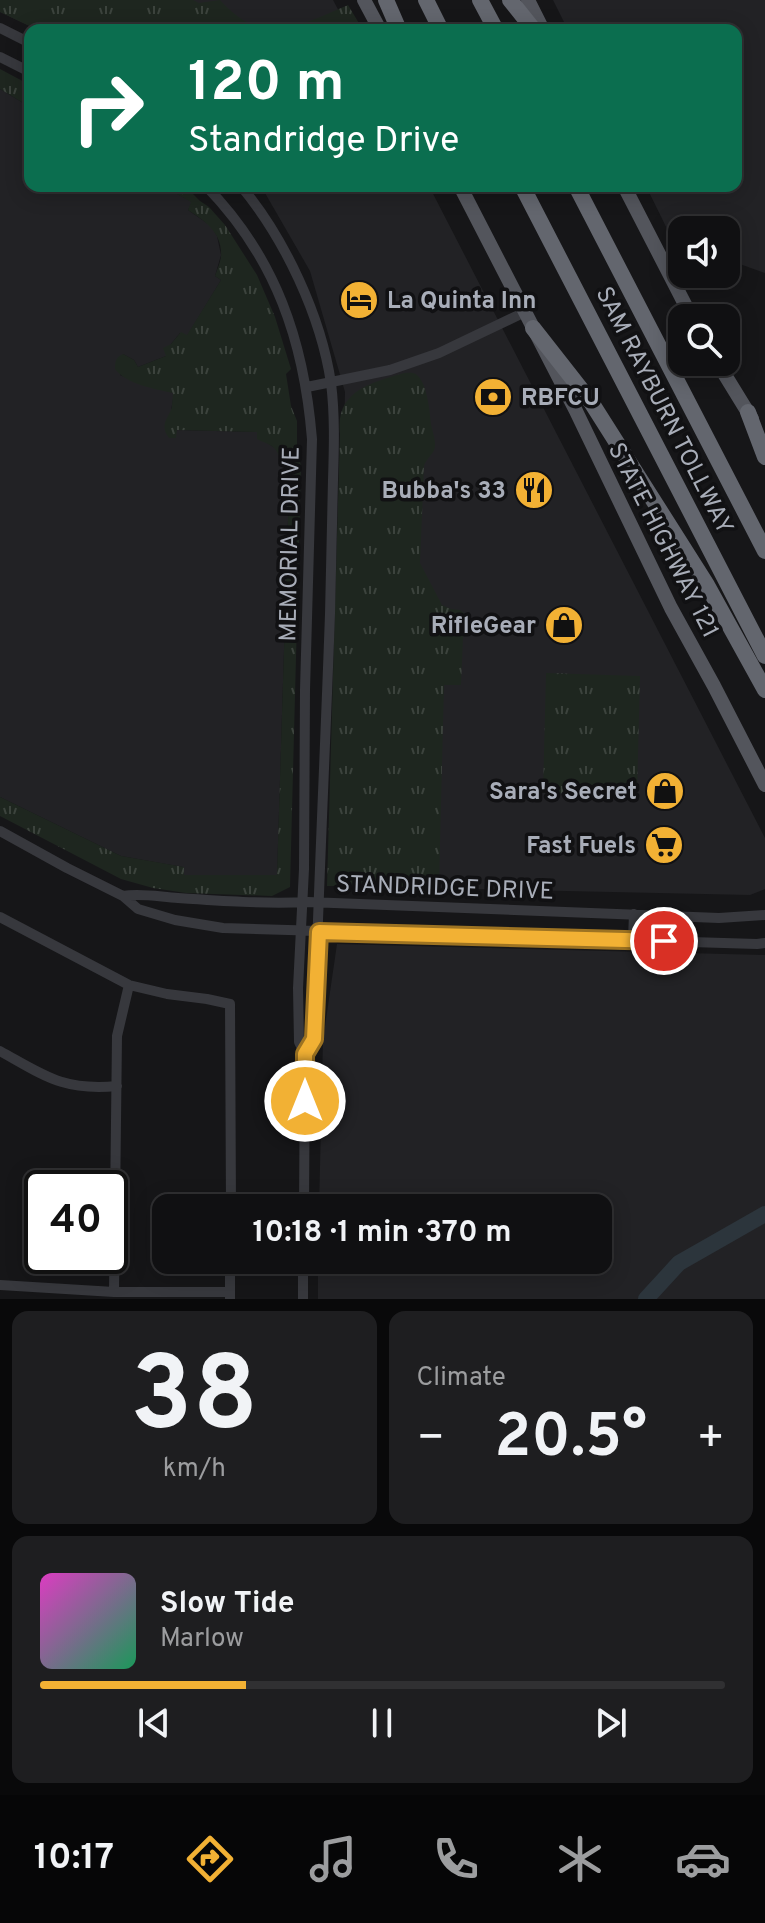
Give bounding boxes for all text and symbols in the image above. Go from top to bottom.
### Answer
text: 120 m [188,50,345,120]
icon: right [56,56,160,160]
text: Standridge Drive [188,119,459,165]
map controls [668,216,740,376]
button: sound [668,216,740,288]
hotel icon: La Quinta Inn [338,279,380,321]
street label: SAM RAYBURN TOLLWAY [588,282,739,540]
place label: La Quinta Inn [387,287,536,317]
button: search [668,304,740,376]
bank icon: RBFCU [472,376,514,418]
place label: RBFCU [521,384,600,414]
street label: STATE HIGHWAY 121 [600,438,724,644]
street label: MEMORIAL DRIVE [274,446,308,642]
restaurant icon: Bubba's 33 [513,469,555,511]
place label: Bubba's 33 [382,477,506,507]
shop icon: RifleGear [543,604,585,646]
place label: RifleGear [431,612,536,642]
shop icon: Sara's Secret [644,770,686,812]
place label: Sara's Secret [489,778,637,808]
supermarket icon: Fast Fuels [643,824,685,866]
place label: Fast Fuels [526,832,636,862]
street label: STANDRIDGE DRIVE [335,870,554,908]
pin [630,907,698,975]
icon: arrive [642,919,686,963]
position arrow [263,1059,347,1143]
speed limit sign: 40 [24,1170,128,1274]
text: 10:18 · 1 min · 370 m [252,1215,512,1252]
text: 38 [130,1335,258,1467]
text: Climate [417,1362,506,1395]
text: 20.5° [495,1402,647,1478]
text: − [417,1412,445,1468]
text: + [697,1412,725,1468]
text: km/h [163,1453,226,1486]
text: Slow Tide [160,1586,294,1623]
text: Marlow [160,1623,244,1656]
icon: previous [132,1701,176,1745]
icon: pause [360,1701,404,1745]
icon: next [589,1701,633,1745]
icon: directions [182,1831,238,1887]
icon: music [305,1831,361,1887]
icon: phone [428,1831,484,1887]
icon: climate [552,1831,608,1887]
icon: car [675,1831,731,1887]
text: 10:17 [34,1836,114,1882]

